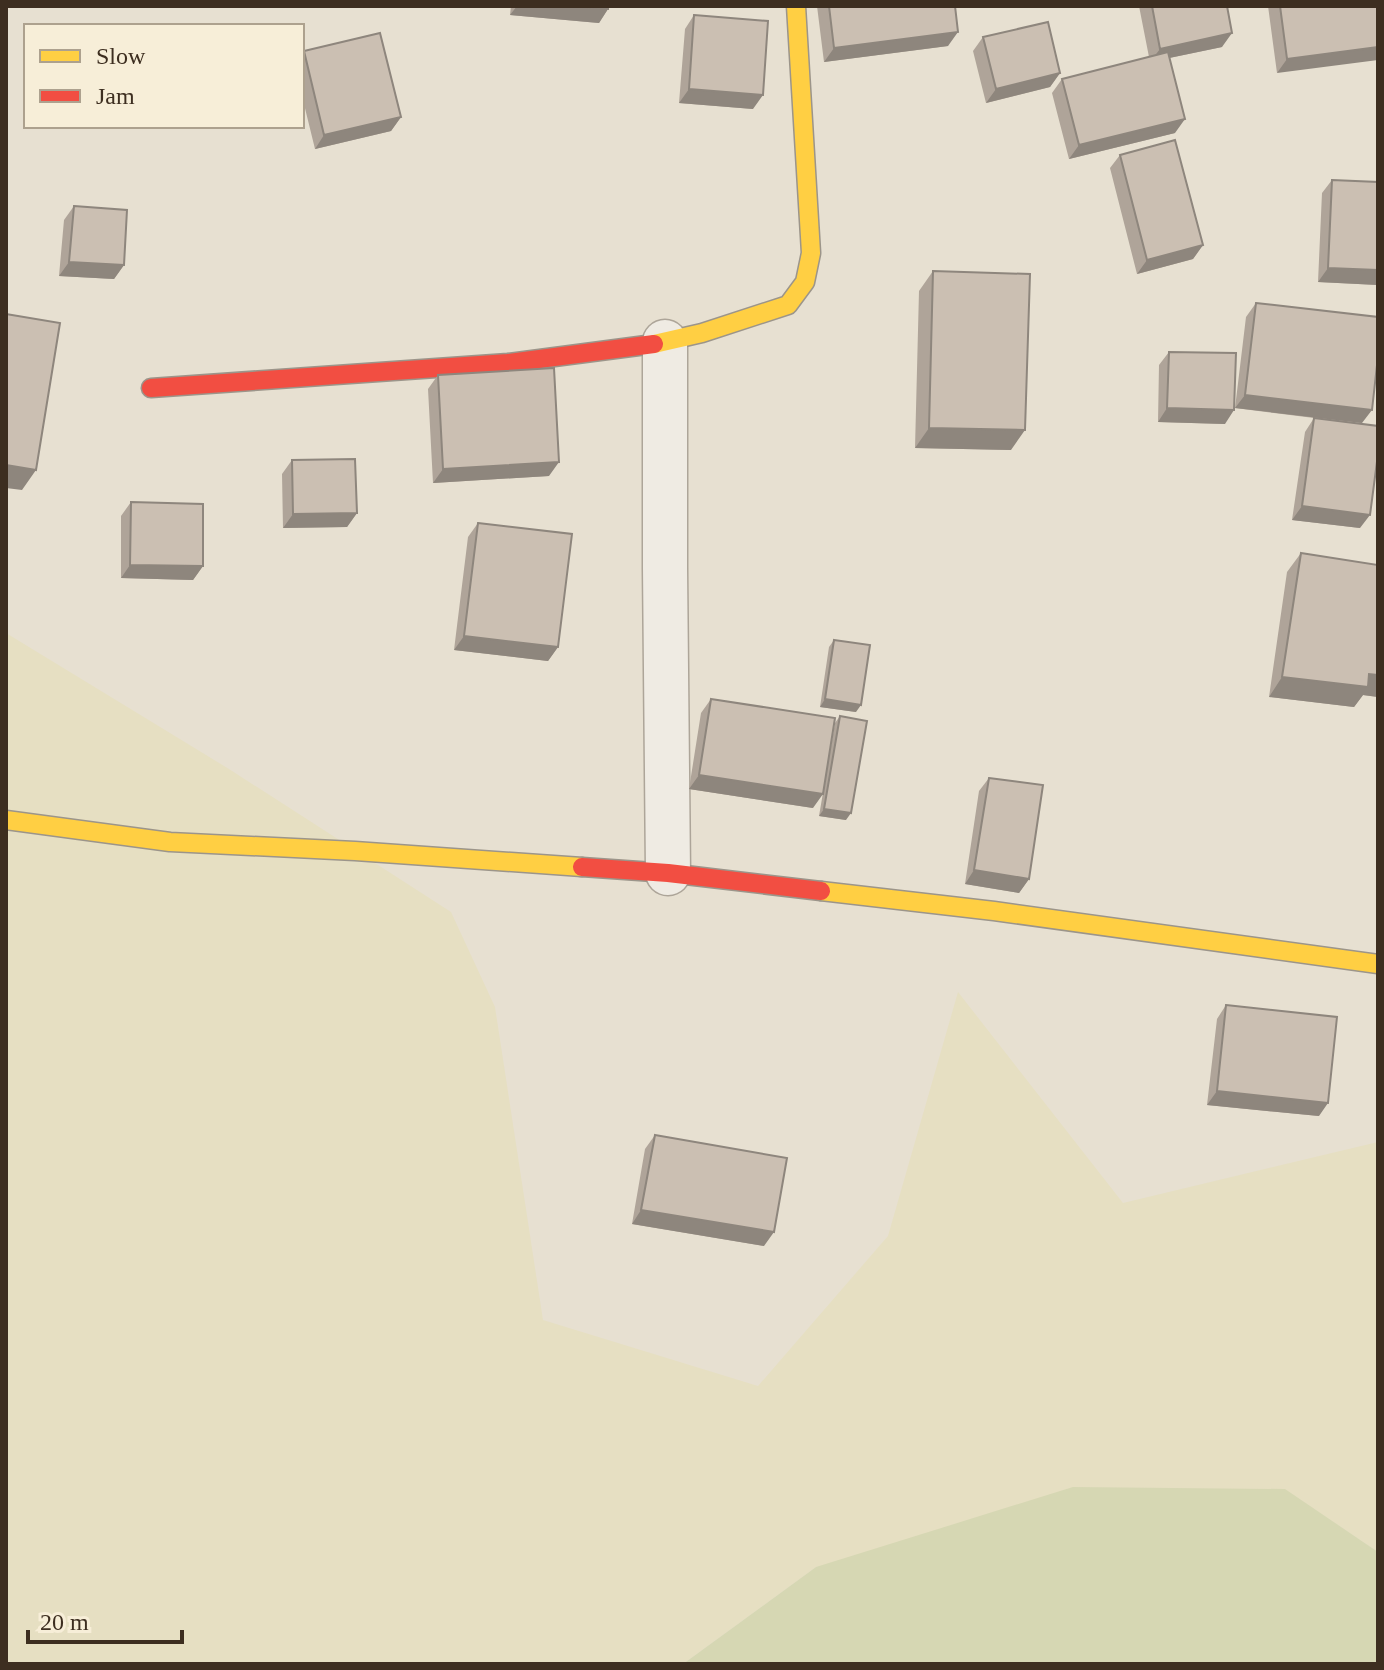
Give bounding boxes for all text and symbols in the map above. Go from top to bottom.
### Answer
legend [24,24,304,128]
text: Slow [96,43,146,69]
text: Jam [96,83,135,109]
scale bar [28,1594,182,1644]
text: 20 m [40,1609,89,1635]

